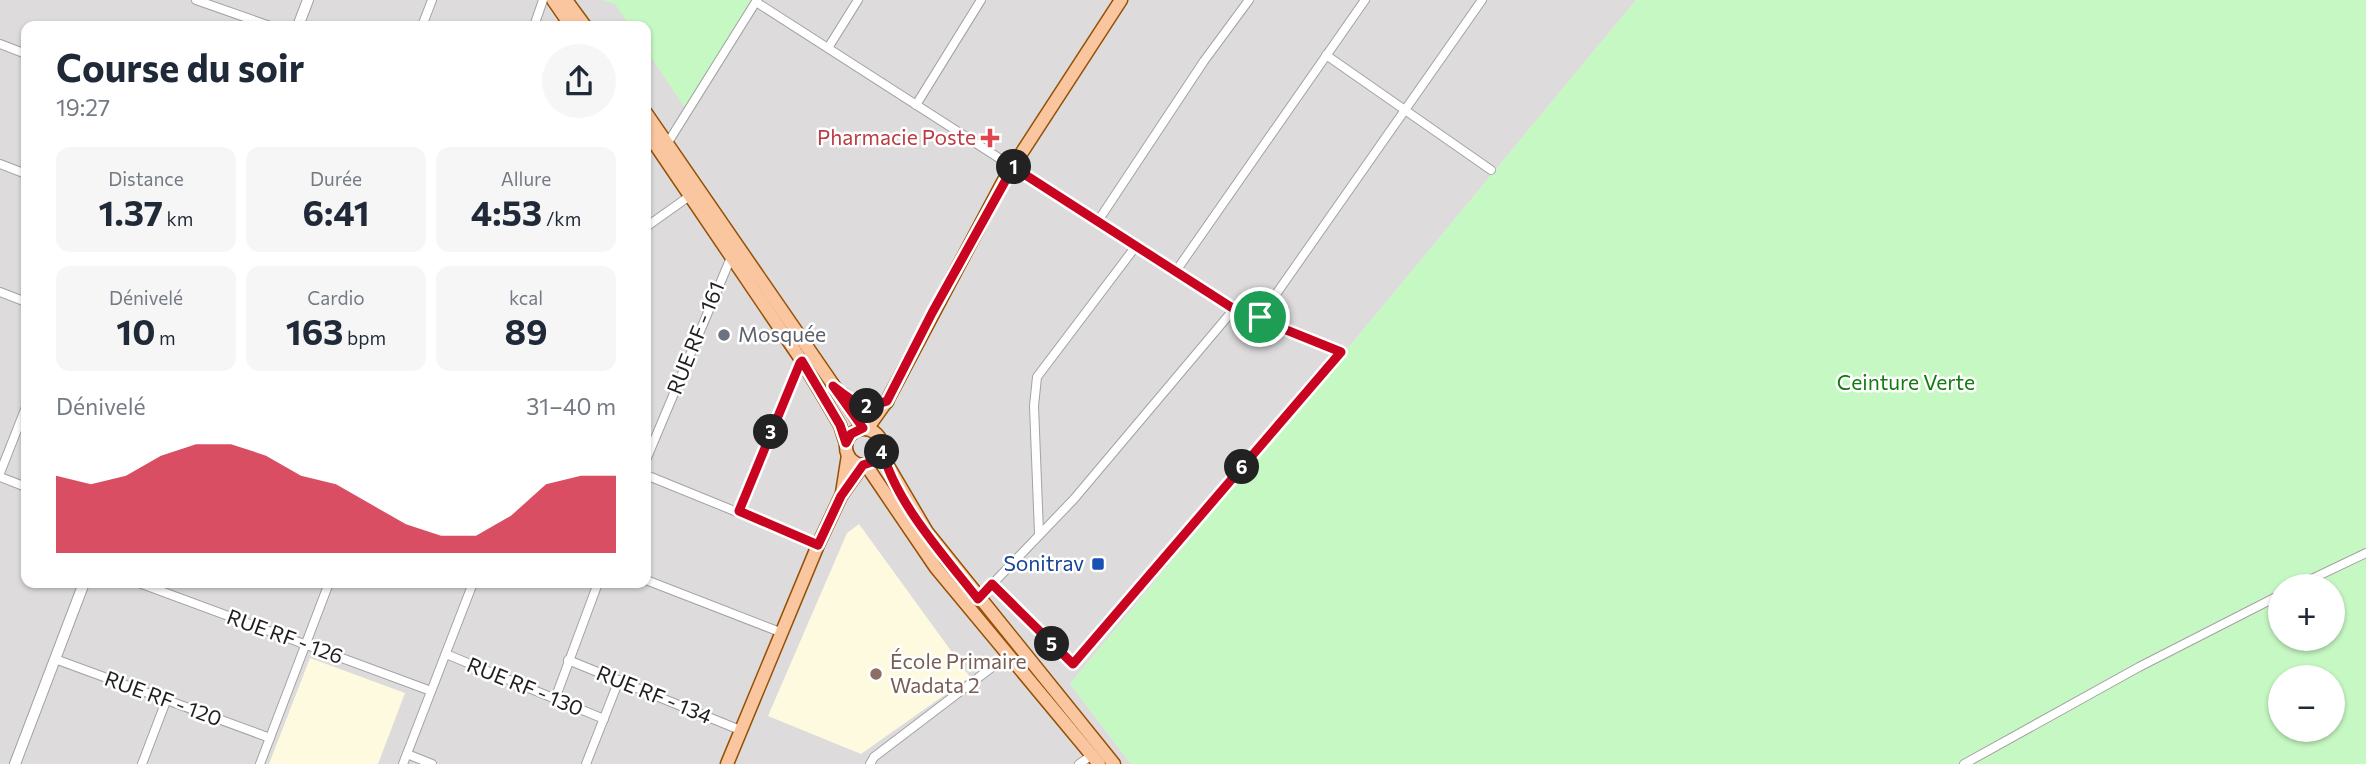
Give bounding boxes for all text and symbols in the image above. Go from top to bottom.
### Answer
text: Course du soir [56,43,304,90]
button: share [542,44,616,118]
text: 19:27 [56,93,110,121]
place label: Pharmacie Poste [817,124,976,149]
marker: Pharmacie Poste [982,130,998,146]
pin: 1 [996,150,1032,184]
text: 1 [1009,155,1018,178]
text: Distance [108,167,184,190]
text: Durée [310,167,362,190]
text: Allure [501,167,551,190]
text: 1.37 [99,190,163,233]
text: 6:41 [302,190,370,233]
text: 4:53 [471,190,542,233]
text: km [163,207,193,230]
text: /km [542,207,581,230]
street label: RUE RF - 161 [661,277,729,397]
text: Dénivelé [109,286,183,309]
text: Cardio [307,286,365,309]
text: kcal [509,286,543,309]
pin [1230,287,1290,347]
icon: arrive [1241,298,1279,336]
text: 10 [116,309,155,352]
text: 163 [286,309,343,352]
text: 89 [504,309,548,352]
place label: Mosquée [738,321,826,346]
text: m [155,326,176,349]
text: bpm [343,326,386,349]
marker: Mosquée [716,327,732,343]
park label: Ceinture Verte [1837,369,1975,394]
pin: 2 [850,388,884,424]
text: Dénivelé [56,392,146,420]
text: 31–40 m [526,392,616,420]
text: 2 [861,394,872,417]
pin: 3 [754,414,788,450]
text: 3 [765,420,776,443]
pin: 4 [864,434,900,470]
text: 4 [876,440,887,463]
pin: 6 [1224,449,1260,484]
text: 6 [1236,455,1247,478]
place label: Sonitrav [1003,550,1084,575]
marker: Sonitrav [1090,556,1106,572]
map controls [2268,574,2345,742]
button: + [2268,574,2345,651]
street label: RUE RF - 126 [224,603,347,668]
pin: 5 [1034,626,1070,662]
text: 5 [1046,632,1057,655]
place label: École Primaire Wadata 2 [890,648,1027,697]
street label: RUE RF - 130 [464,651,587,720]
street label: RUE RF - 134 [593,659,716,728]
street label: RUE RF - 120 [102,665,225,730]
button: − [2268,665,2345,742]
marker: École Primaire Wadata 2 [868,666,884,682]

